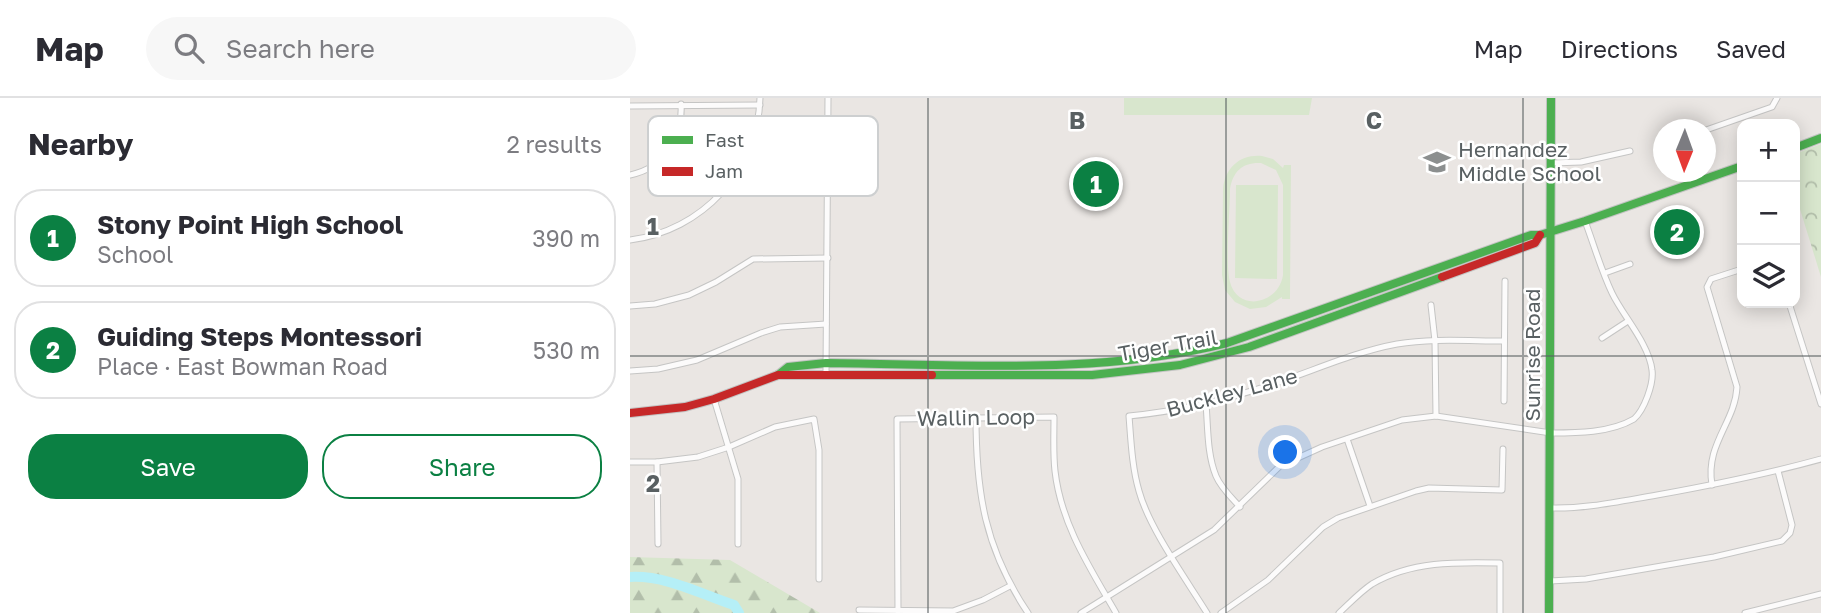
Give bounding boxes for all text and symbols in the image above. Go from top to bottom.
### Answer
search box [146,17,636,80]
text: Map [35,29,104,68]
icon: search [170,29,208,67]
text: Search here [226,33,375,64]
text: Map [1474,34,1523,63]
text: Directions [1561,34,1678,63]
text: Saved [1716,34,1786,63]
text: B [1069,106,1085,134]
text: C [1366,106,1382,134]
legend [648,116,878,196]
north arrow [1653,119,1716,182]
map controls [1737,119,1800,308]
button: + [1737,119,1800,182]
text: Nearby [28,126,133,162]
text: Fast [705,128,744,151]
text: 2 results [506,130,602,158]
place label: Hernandez Middle School [1458,136,1601,186]
school or university icon: Hernandez Middle School [1422,147,1452,177]
pin: 1 [1073,158,1119,210]
text: Jam [705,159,743,182]
button: − [1737,182,1800,245]
pin: 2 [1654,206,1700,258]
text: Stony Point High School [97,209,403,240]
text: 1 [647,212,659,240]
text: 1 [47,224,59,252]
text: 390 m [532,224,600,252]
text: School [97,240,173,268]
button: layers [1737,245,1800,308]
street label: Sunrise Road [1519,289,1545,421]
text: Guiding Steps Montessori [97,321,422,352]
street label: Tiger Trail [1116,323,1220,367]
text: 2 [46,336,60,364]
text: 530 m [533,336,600,364]
text: Place · East Bowman Road [97,352,388,380]
street label: Buckley Lane [1163,362,1300,422]
street label: Wallin Loop [917,403,1035,431]
button: Save [28,434,308,499]
button: Share [322,434,602,499]
your location [1268,435,1302,469]
text: 2 [646,469,660,497]

